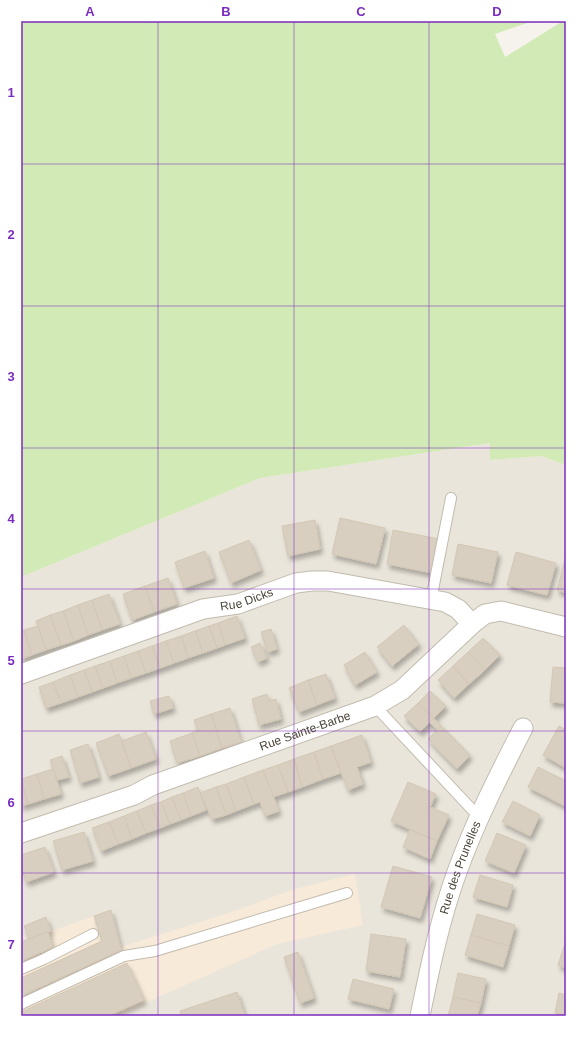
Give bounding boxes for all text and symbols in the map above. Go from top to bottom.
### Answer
text: A [85,4,95,19]
text: B [221,4,231,19]
text: C [356,4,366,19]
text: D [492,4,502,19]
text: 1 [7,85,15,100]
text: 2 [7,227,15,242]
text: 3 [7,369,15,384]
text: 4 [7,511,15,526]
street label: Rue Dicks [219,585,275,613]
text: 5 [7,653,15,668]
street label: Rue Sainte-Barbe [258,708,353,754]
text: 6 [7,795,15,810]
street label: Rue des Prunelles [437,819,484,916]
text: 7 [7,937,15,952]

